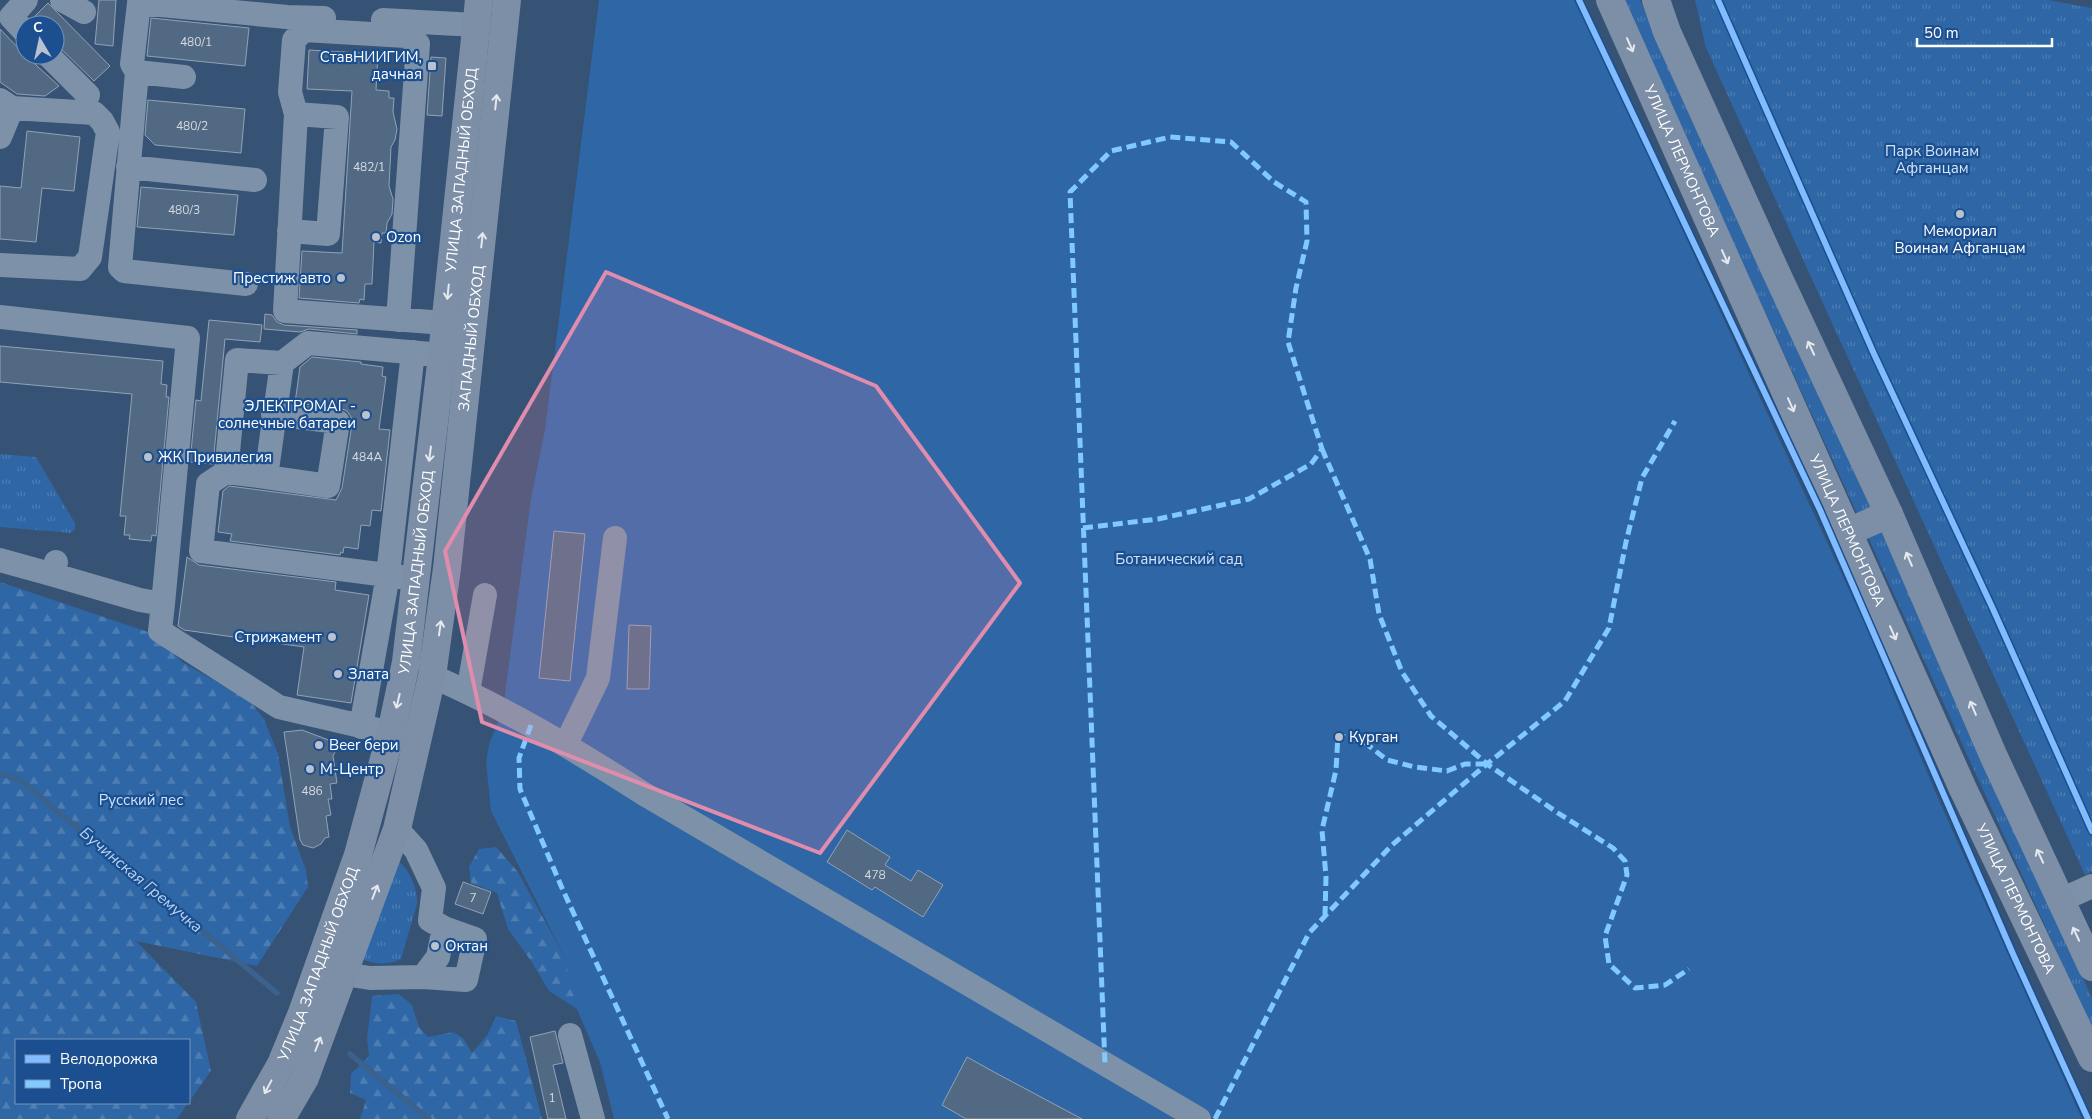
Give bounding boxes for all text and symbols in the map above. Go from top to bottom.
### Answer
north arrow [15,15,65,65]
scale bar [1917,15,2052,47]
text: С [32,17,45,38]
text: 50 m [1924,23,1959,43]
house number: 480/1 [180,34,212,50]
one-way arrow [1626,37,1636,52]
place label: СтавНИИГИМ, дачная [320,47,422,84]
marker: СтавНИИГИМ, дачная [426,60,438,72]
street label: УЛИЦА ЗАПАДНЫЙ ОБХОД [441,66,482,274]
street label: УЛИЦА ЛЕРМОНТОВА [1639,81,1725,240]
one-way arrow [491,95,501,111]
house number: 480/2 [176,118,208,134]
park label: Парк Воинам Афганцам [1885,141,1979,178]
house number: 482/1 [353,159,385,175]
house number: 480/3 [168,202,200,218]
marker: Мемориал Воинам Афганцам [1954,208,1966,220]
place label: Мемориал Воинам Афганцам [1894,221,2026,258]
place label: Ozon [386,227,421,247]
marker: Ozon [370,231,382,243]
one-way arrow [477,232,487,248]
one-way arrow [1721,249,1731,264]
street label: ЗАПАДНЫЙ ОБХОД [454,264,489,412]
place label: Престиж авто [233,268,331,288]
marker: Престиж авто [335,272,347,284]
one-way arrow [444,284,453,300]
one-way arrow [1806,341,1815,356]
place label: ЭЛЕКТРОМАГ - солнечные батареи [218,396,356,433]
one-way arrow [1787,397,1797,412]
marker: ЭЛЕКТРОМАГ - солнечные батареи [360,409,372,421]
one-way arrow [425,445,435,461]
place label: ЖК Привилегия [158,447,272,467]
house number: 484А [352,449,382,465]
street label: УЛИЦА ЛЕРМОНТОВА [1804,450,1890,610]
marker: ЖК Привилегия [142,451,154,463]
street label: УЛИЦА ЗАПАДНЫЙ ОБХОД [393,469,438,678]
park label: Ботанический сад [1115,549,1243,569]
one-way arrow [1903,552,1913,567]
one-way arrow [435,620,445,636]
one-way arrow [1889,625,1899,640]
place label: Стрижамент [234,627,322,647]
marker: Стрижамент [326,631,338,643]
place label: Злата [348,664,389,684]
marker: Злата [332,668,344,680]
one-way arrow [393,693,402,709]
one-way arrow [1968,701,1978,716]
place label: Курган [1349,727,1398,747]
marker: Курган [1333,731,1345,743]
place label: Beer бери [329,735,399,755]
marker: Beer бери [313,739,325,751]
place label: М-Центр [320,759,384,779]
marker: М-Центр [304,763,316,775]
house number: 486 [301,783,323,799]
park label: Русский лес [99,790,183,810]
street label: УЛИЦА ЛЕРМОНТОВА [1971,819,2060,977]
water label: Бучинская Гремучка [75,822,207,938]
one-way arrow [2035,849,2044,864]
street label: УЛИЦА ЗАПАДНЫЙ ОБХОД [273,864,363,1065]
house number: 478 [864,867,886,883]
one-way arrow [371,885,380,900]
house number: 7 [469,890,477,906]
one-way arrow [2071,927,2081,942]
place label: Октан [445,936,488,956]
marker: Октан [429,940,441,952]
one-way arrow [314,1037,323,1052]
legend [15,1039,190,1104]
text: Велодорожка [60,1049,158,1069]
text: Тропа [60,1074,102,1094]
one-way arrow [263,1079,273,1094]
house number: 1 [548,1090,556,1106]

